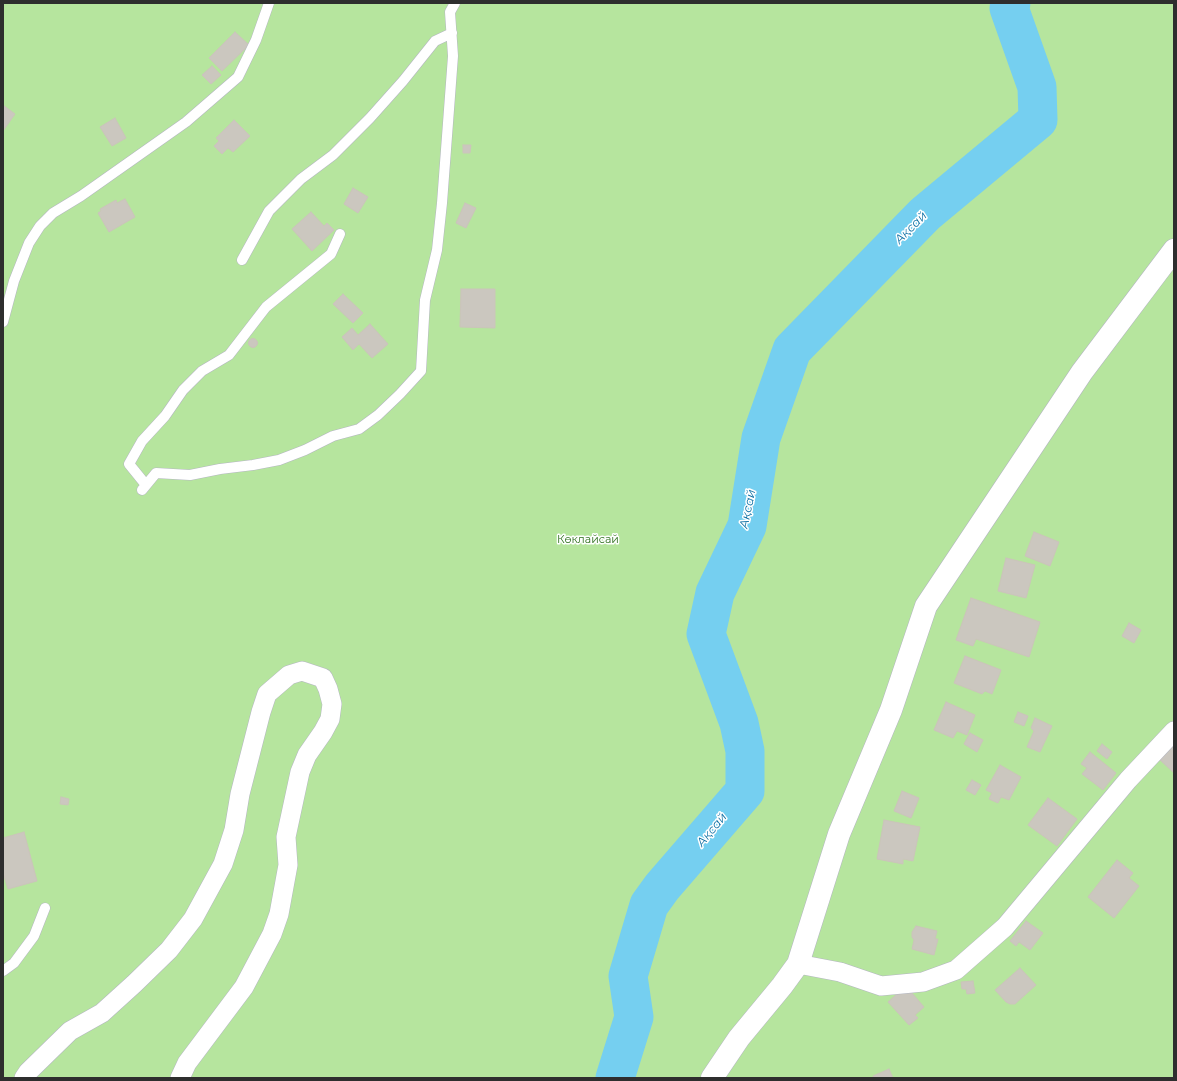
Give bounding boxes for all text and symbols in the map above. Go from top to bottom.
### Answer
water label: Ақсай [892,209,930,247]
water label: Ақсай [737,488,759,530]
park label: Көклайсай [557,533,619,547]
water label: Ақсай [694,810,730,850]

